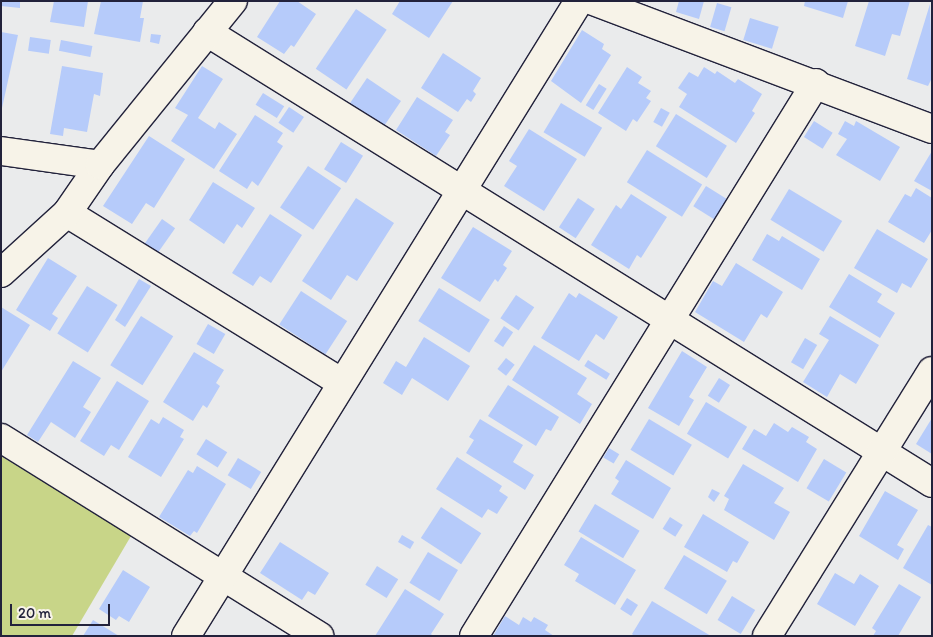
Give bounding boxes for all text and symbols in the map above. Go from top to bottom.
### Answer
scale bar [12,594,112,626]
text: 20 m [18,604,51,622]

